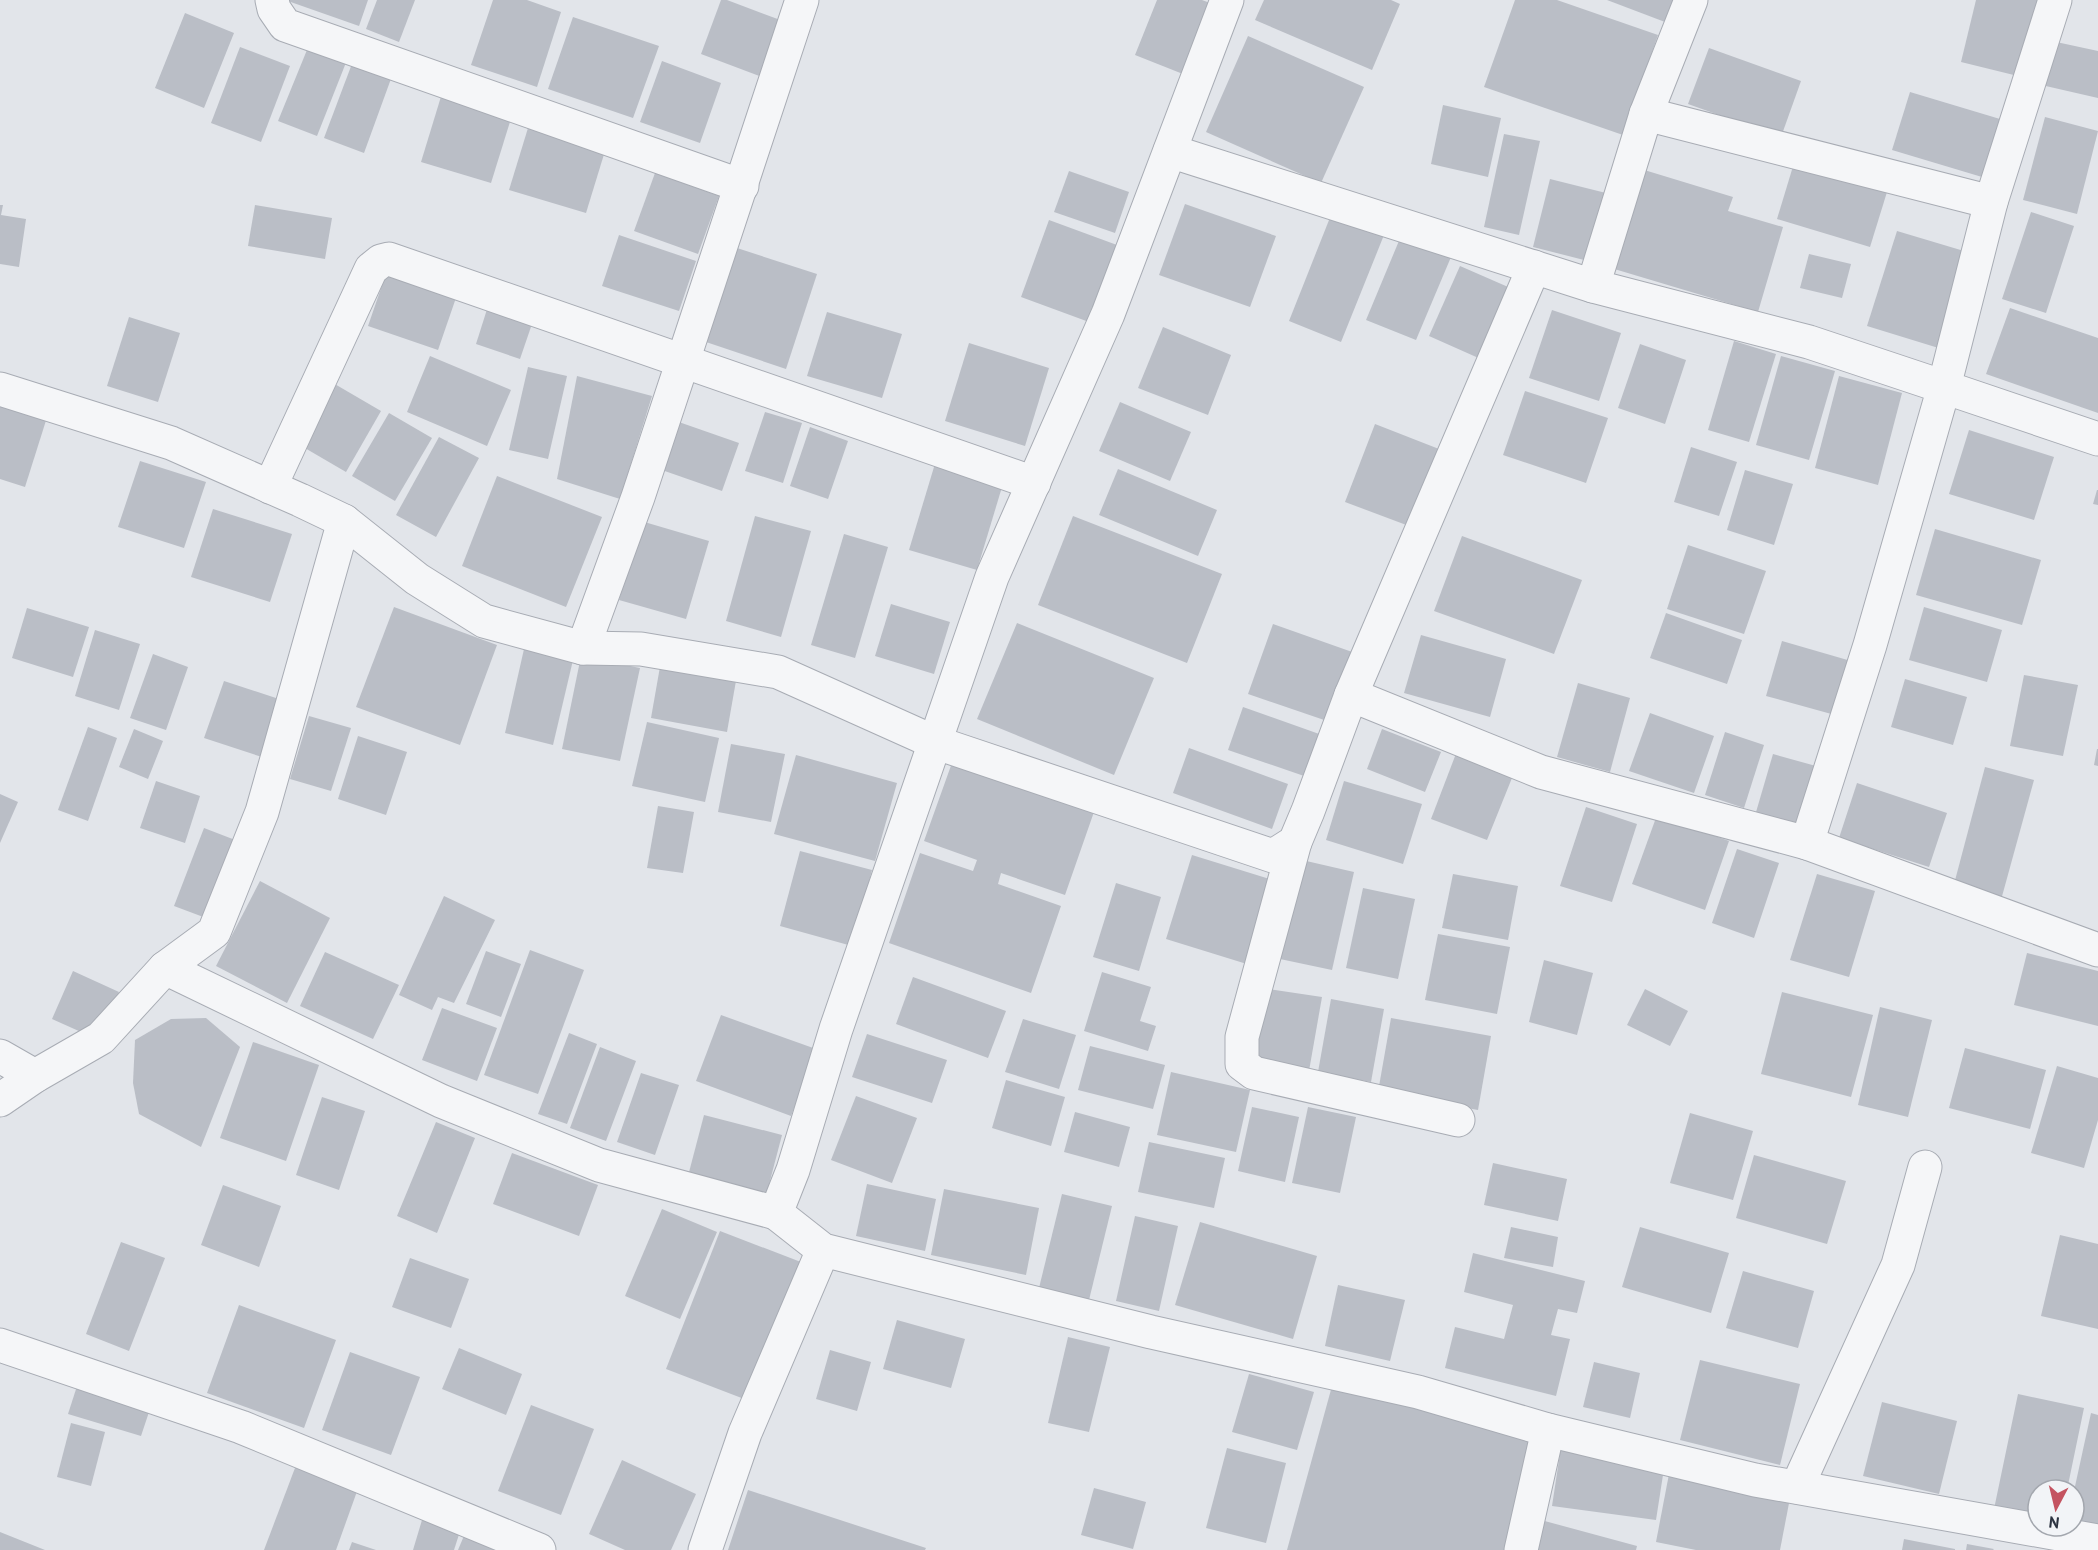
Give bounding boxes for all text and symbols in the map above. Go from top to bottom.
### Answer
north arrow [2026,1478,2086,1538]
text: N [2048,1512,2061,1533]

